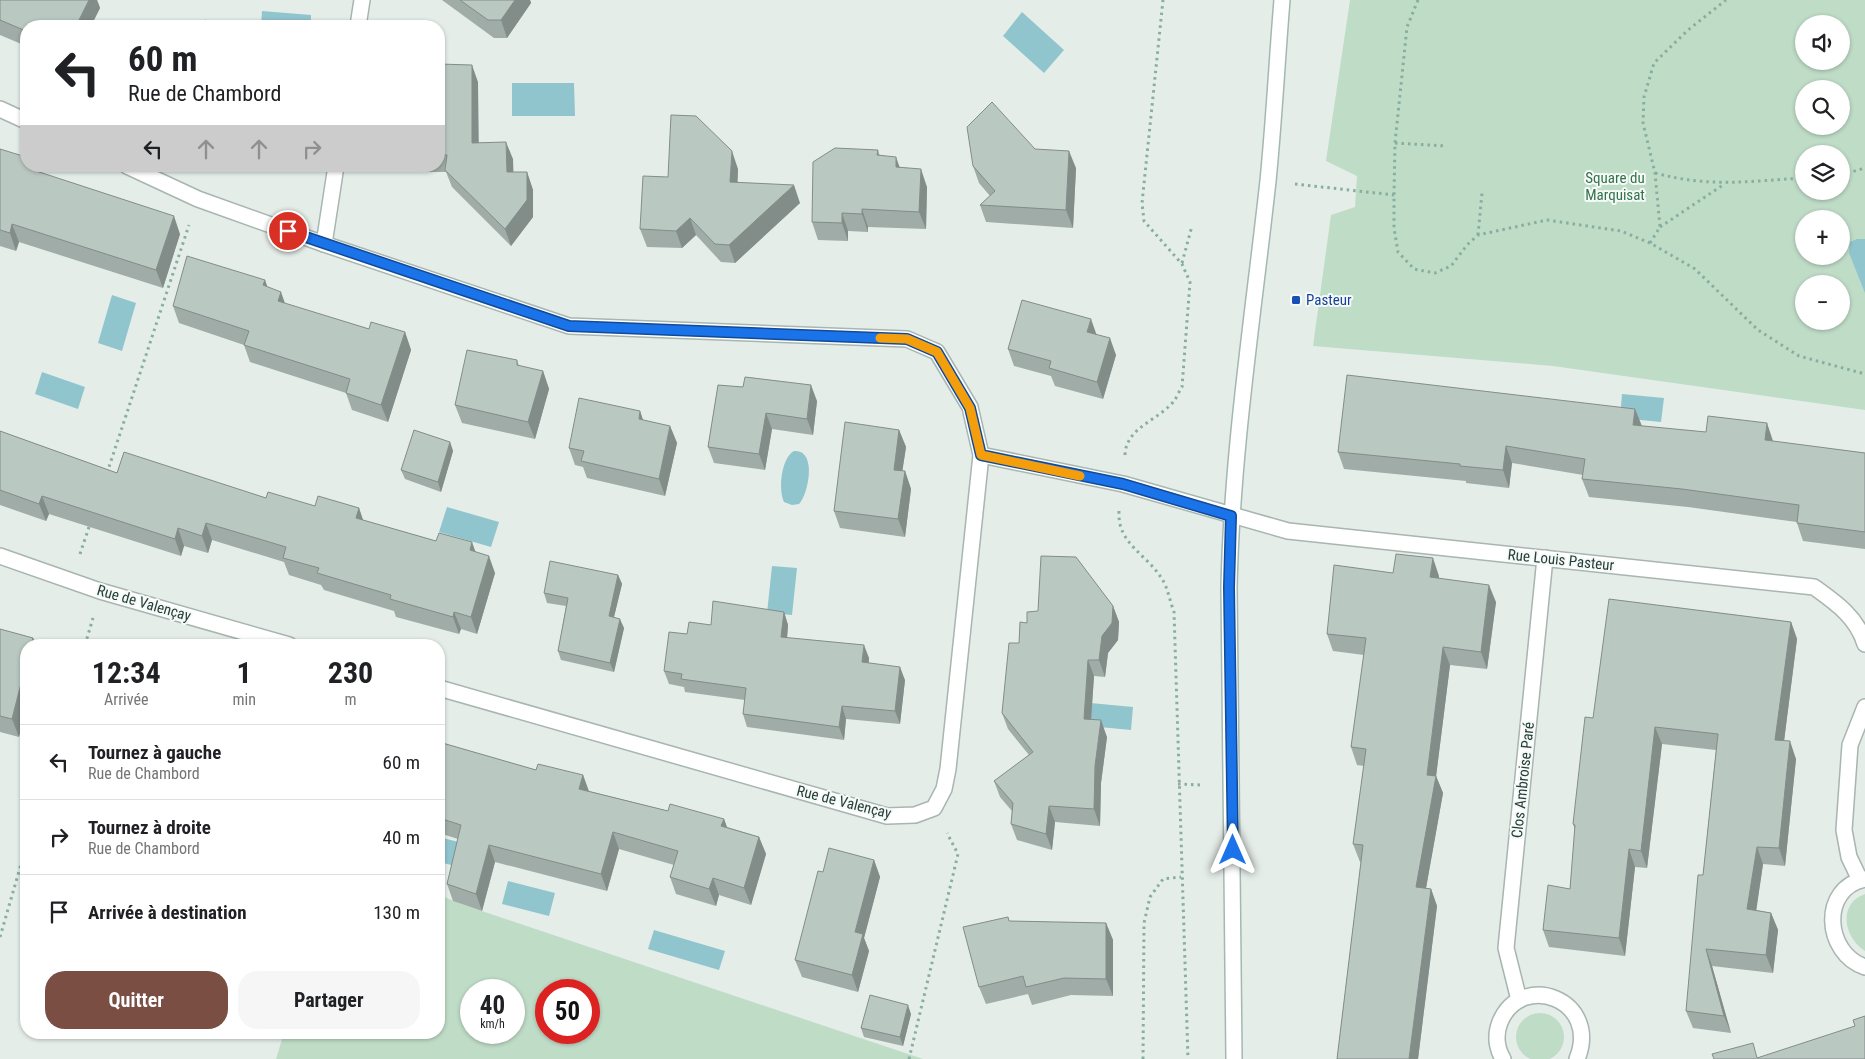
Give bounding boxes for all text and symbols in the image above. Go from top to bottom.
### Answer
map controls [1795,15,1850,330]
button: sound [1795,15,1850,70]
text: 60 m [128,39,197,80]
icon: left [45,40,110,105]
button: search [1795,80,1850,135]
text: Rue de Chambord [128,81,281,106]
icon: left [139,135,167,163]
icon: ahead [192,135,220,163]
icon: ahead [245,135,273,163]
icon: right [298,135,326,163]
button: layers [1795,145,1850,200]
park label: Square du Marquisat [1585,169,1645,204]
pin [267,210,309,252]
button: + [1795,210,1850,265]
icon: arrive [274,217,302,245]
button: − [1795,275,1850,330]
place label: Pasteur [1306,291,1352,309]
marker: Pasteur [1290,294,1302,306]
street label: Rue Louis Pasteur [1507,545,1616,575]
street label: Rue de Valençay [95,581,193,625]
text: 12:34 [92,655,161,690]
text: 1 [237,655,252,690]
text: 230 [328,655,373,690]
text: Arrivée [104,690,148,709]
text: min [232,690,256,709]
text: m [344,690,356,709]
street label: Clos Ambroise Paré [1508,721,1538,839]
text: Tournez à gauche [88,741,221,764]
icon: left [45,748,73,776]
text: 60 m [383,751,420,774]
text: Rue de Chambord [88,764,200,783]
street label: Rue de Valençay [795,782,893,822]
text: Tournez à droite [88,816,211,839]
icon: right [45,823,73,851]
position arrow [1206,823,1258,875]
text: 40 m [383,826,420,849]
text: Rue de Chambord [88,839,200,858]
icon: arrive [45,898,73,926]
text: Arrivée à destination [88,901,247,924]
text: 130 m [373,901,420,924]
button: Quitter [45,971,228,1029]
button: Partager [238,971,420,1029]
speed limit sign: 50 [535,979,600,1044]
text: 40 [480,991,505,1020]
text: km/h [480,1017,505,1031]

